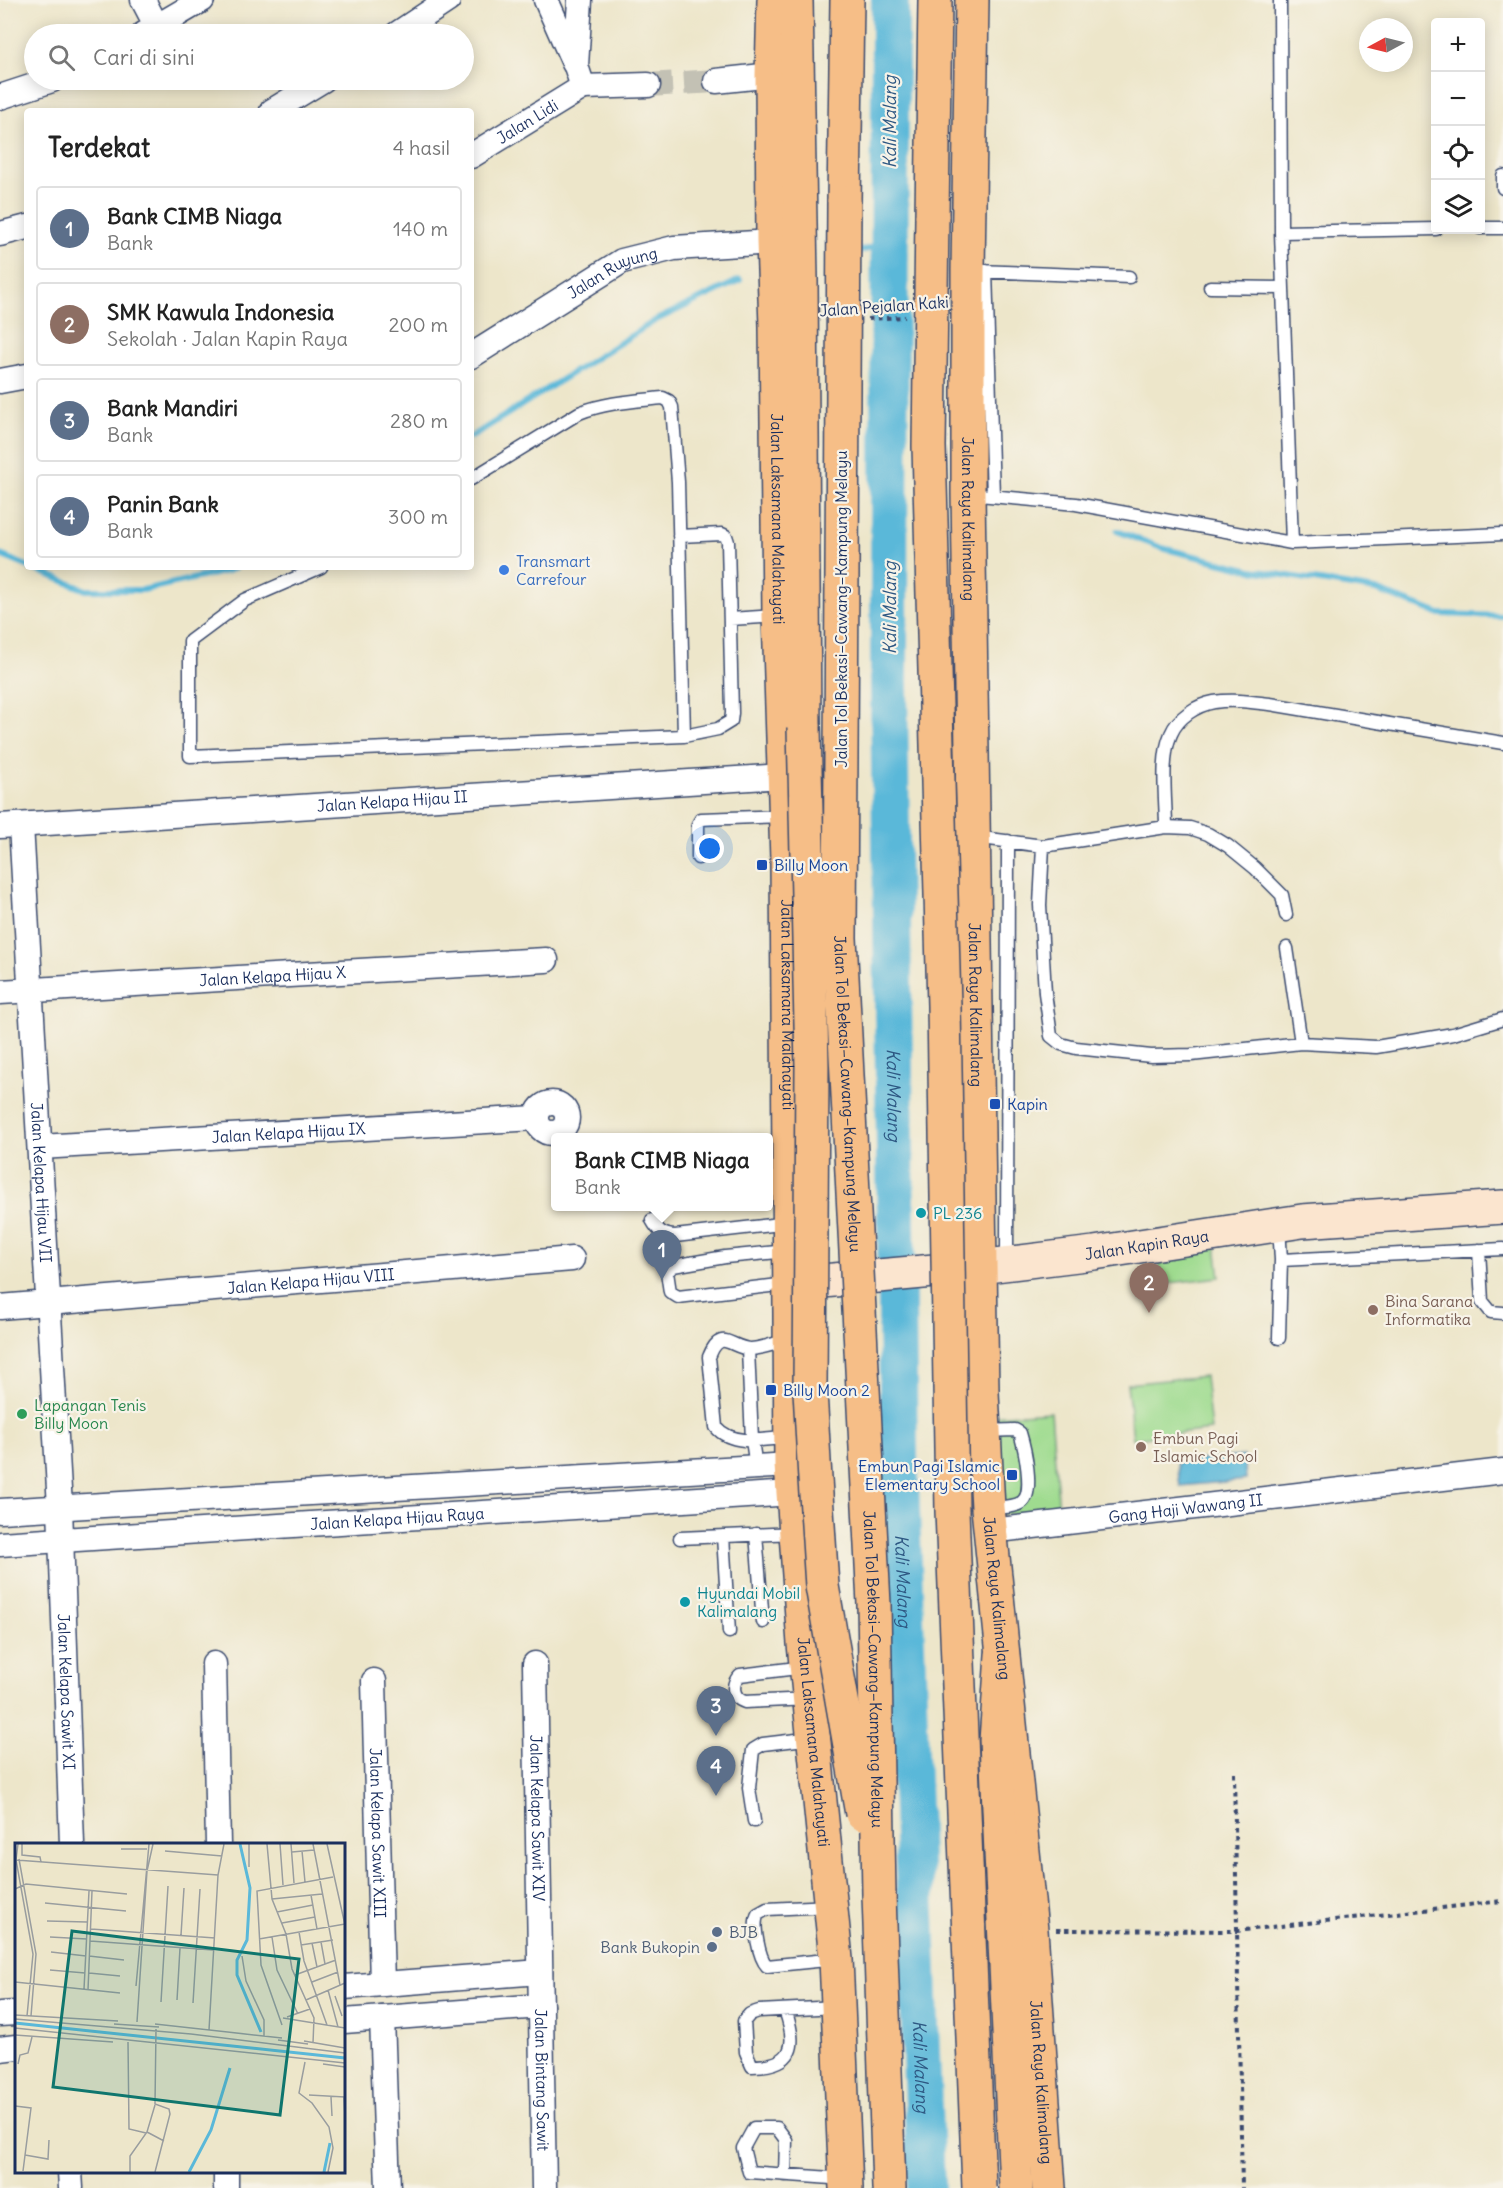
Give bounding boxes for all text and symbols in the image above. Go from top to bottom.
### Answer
north arrow [1359,18,1413,72]
map controls [1431,18,1485,234]
button: + [1431,18,1485,72]
search box [24,24,474,90]
icon: search [45,41,78,74]
text: Cari di sini [93,43,195,71]
button: − [1431,72,1485,126]
water label: Kali Malang [878,73,901,169]
street label: Jalan Lidi [493,95,562,148]
button: locate [1431,126,1485,180]
text: Terdekat [48,131,150,164]
text: 4 hasil [393,135,450,160]
button: layers [1431,180,1485,234]
text: Bank CIMB Niaga [107,202,282,230]
text: 1 [66,216,73,241]
text: 140 m [393,216,448,241]
text: Bank [107,230,153,255]
street label: Jalan Ruyung [563,243,659,303]
street label: Jalan Pejalan Kaki [819,291,949,321]
text: SMK Kawula Indonesia [107,298,334,326]
text: 2 [64,312,75,337]
text: 200 m [388,312,448,337]
text: Sekolah · Jalan Kapin Raya [107,326,348,351]
text: Bank Mandiri [107,394,238,422]
text: 3 [64,408,75,433]
text: 280 m [390,408,448,433]
street label: Jalan Laksamana Malahayati [767,413,789,625]
text: Bank [107,422,153,447]
street label: Jalan Raya Kalimalang [958,437,980,601]
street label: Jalan Tol Bekasi–Cawang–Kampung Melayu [831,450,851,768]
text: Panin Bank [107,490,219,518]
text: 4 [64,504,75,529]
text: 300 m [388,504,448,529]
text: Bank [107,518,153,543]
place label: Transmart Carrefour [516,551,591,589]
water label: Kali Malang [878,559,901,655]
marker: Transmart Carrefour [497,563,511,577]
street label: Jalan Kelapa Hijau II [316,786,468,816]
your location [695,834,724,863]
place label: Billy Moon [774,855,848,875]
marker: Billy Moon [755,858,769,872]
street label: Jalan Laksamana Malahayati [777,899,799,1110]
street label: Jalan Raya Kalimalang [965,923,987,1087]
street label: Jalan Tol Bekasi–Cawang–Kampung Melayu [830,935,866,1253]
street label: Jalan Kelapa Hijau X [199,962,346,990]
water label: Kali Malang [882,1048,906,1144]
place label: Kapin [1007,1094,1048,1114]
marker: Kapin [988,1097,1002,1111]
street label: Jalan Kelapa Hijau VII [27,1102,56,1263]
street label: Jalan Kelapa Hijau IX [211,1118,366,1147]
popup [551,1133,773,1211]
text: Bank CIMB Niaga [574,1146,750,1174]
text: Bank [574,1174,621,1199]
place label: PL 236 [933,1203,982,1223]
marker: PL 236 [914,1206,928,1220]
street label: Jalan Kapin Raya [1084,1225,1210,1264]
pin: 1 [642,1230,682,1280]
street label: Jalan Kelapa Hijau VIII [226,1264,395,1298]
pin: 2 [1130,1264,1168,1313]
place label: Bina Sarana Informatika [1385,1291,1473,1329]
marker: Bina Sarana Informatika [1366,1303,1380,1317]
place label: Billy Moon 2 [783,1380,870,1400]
marker: Billy Moon 2 [764,1383,778,1397]
place label: Lapangan Tenis Billy Moon [34,1395,146,1433]
marker: Lapangan Tenis Billy Moon [15,1407,29,1421]
place label: Embun Pagi Islamic School [1153,1428,1257,1466]
marker: Embun Pagi Islamic School [1134,1440,1148,1454]
place label: Embun Pagi Islamic Elementary School [858,1456,1000,1494]
marker: Embun Pagi Islamic Elementary School [1005,1468,1019,1482]
street label: Gang Haji Wawang II [1107,1489,1264,1527]
street label: Jalan Kelapa Hijau Raya [310,1503,485,1534]
street label: Jalan Tol Bekasi–Cawang–Kampung Melayu [859,1510,888,1828]
street label: Jalan Raya Kalimalang [979,1515,1015,1681]
water label: Kali Malang [890,1534,917,1630]
place label: Hyundai Mobil Kalimalang [697,1583,800,1621]
marker: Hyundai Mobil Kalimalang [678,1595,692,1609]
street label: Jalan Kelapa Sawit XI [54,1613,79,1770]
street label: Jalan Laksamana Malahayati [794,1636,835,1848]
pin: 3 [696,1686,736,1736]
street label: Jalan Kelapa Sawit XIV [526,1735,549,1901]
pin: 4 [696,1746,736,1796]
street label: Jalan Kelapa Sawit XIII [366,1748,390,1918]
inset map [15,1843,345,2173]
place label: BJB [729,1922,758,1942]
marker: BJB [710,1925,724,1939]
place label: Bank Bukopin [600,1937,700,1957]
marker: Bank Bukopin [705,1940,719,1954]
street label: Jalan Raya Kalimalang [1026,1999,1057,2165]
street label: Jalan Bintang Sawit [531,2009,553,2152]
water label: Kali Malang [908,2020,935,2115]

